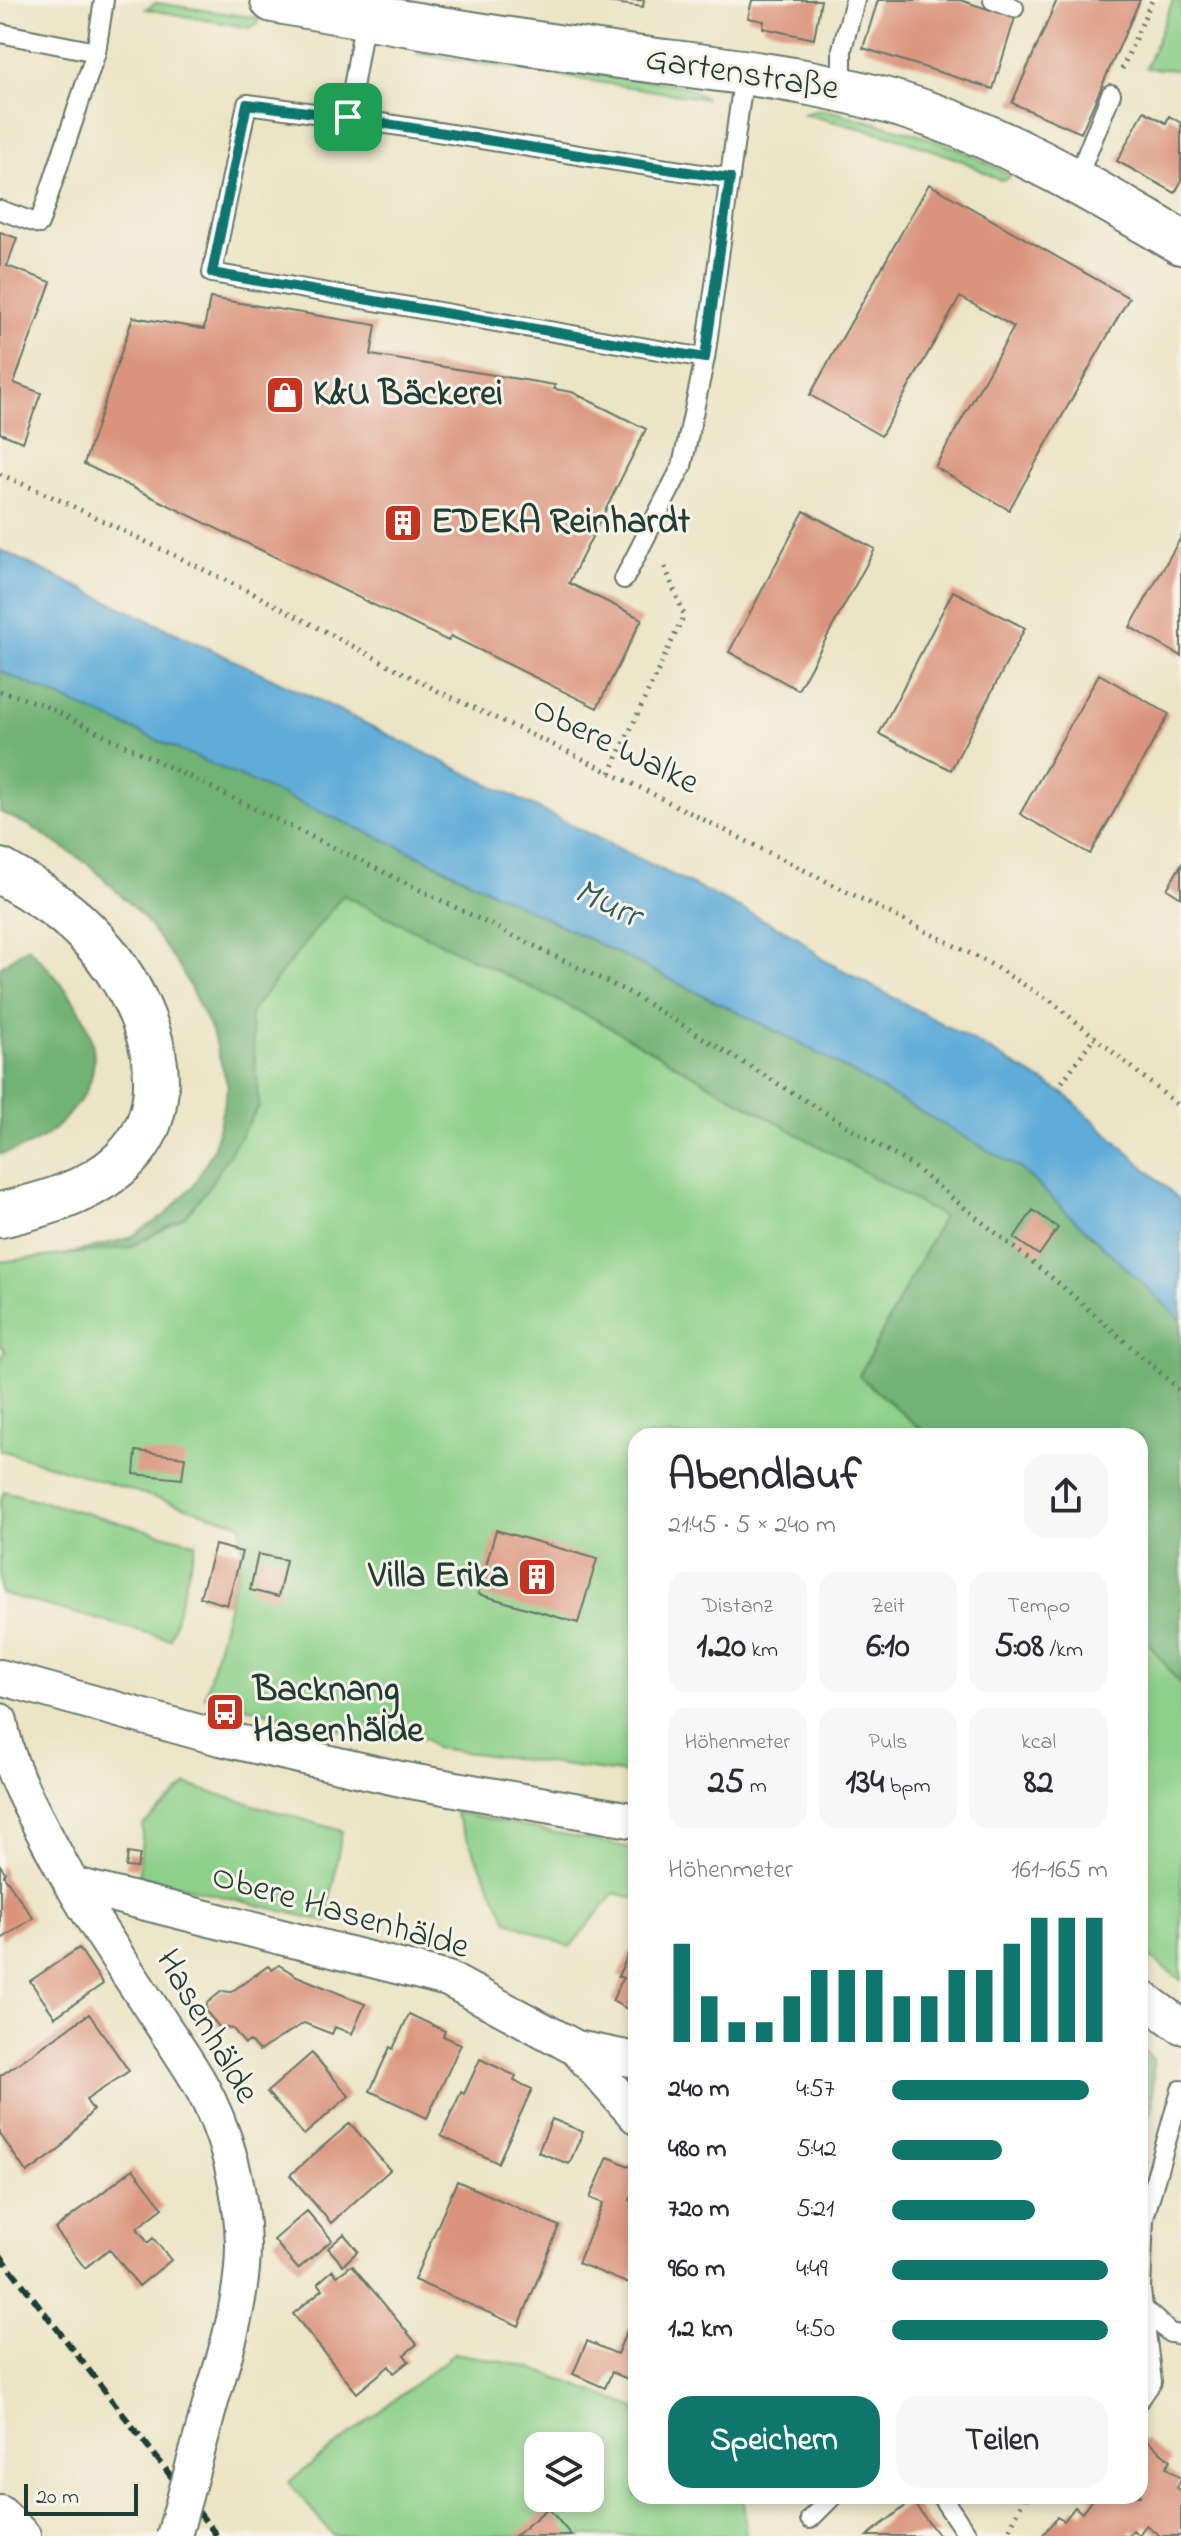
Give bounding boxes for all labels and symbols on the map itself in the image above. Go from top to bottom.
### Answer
street label: Gartenstraße [641,34,843,117]
pin [314,83,382,151]
place label: K&U Bäckerei [313,369,503,422]
shop icon: K&U Bäckerei [264,374,306,416]
place label: EDEKA Reinhardt [431,497,691,550]
building icon: EDEKA Reinhardt [382,502,424,544]
street label: Obere Walke [522,684,708,811]
water label: Murr [564,865,654,947]
place label: Villa Erika [368,1551,509,1604]
building icon: Villa Erika [516,1556,558,1598]
place label: Backnang Hasenhälde [251,1665,424,1759]
bus stop icon: Backnang Hasenhälde [204,1691,246,1733]
street label: Obere Hasenhälde [205,1851,476,1975]
street label: Hasenhälde [140,1940,272,2115]
scale bar [24,2480,138,2516]

